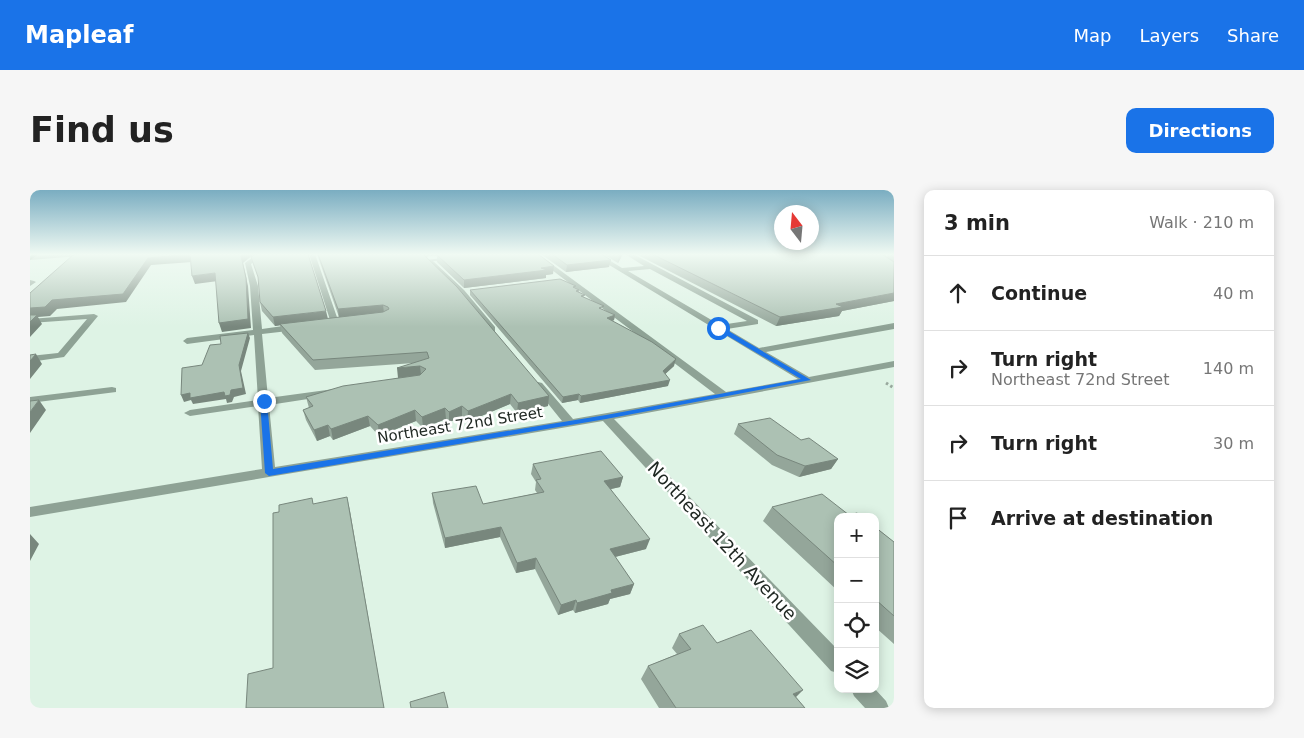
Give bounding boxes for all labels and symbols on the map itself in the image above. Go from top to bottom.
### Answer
north arrow [774,205,819,250]
route start [707,317,730,340]
route end [253,390,276,413]
street label: Northeast 72nd Street [376,403,544,447]
street label: Northeast 12th Avenue [644,457,801,624]

